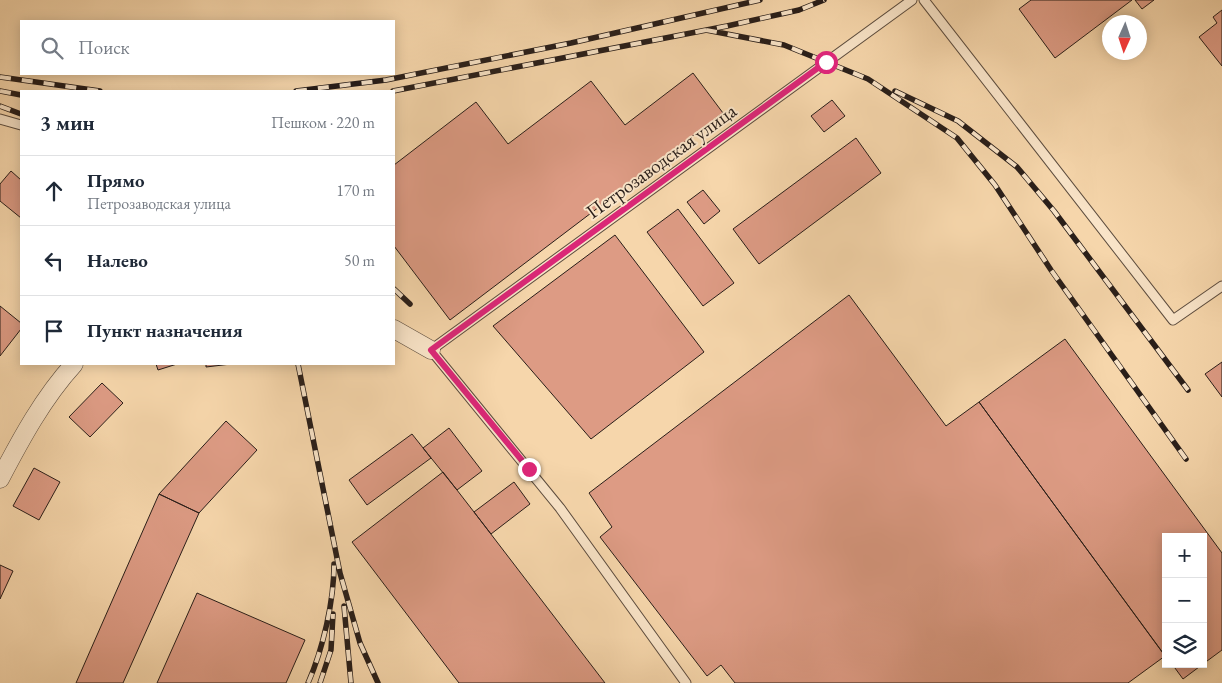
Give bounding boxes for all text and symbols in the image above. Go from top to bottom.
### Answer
north arrow [1102,15,1147,60]
search box [20,20,395,75]
icon: search [38,34,66,62]
text: Поиск [78,35,130,60]
route start [815,51,838,74]
street label: Петрозаводская улица [581,98,741,224]
text: 3 мин [40,109,95,136]
text: Пешком · 220 m [271,112,375,133]
text: Прямо [87,168,145,193]
icon: ahead [40,177,68,205]
text: 170 m [336,180,375,201]
text: Петрозаводская улица [87,193,231,214]
icon: left [40,247,68,275]
text: Налево [87,248,148,273]
text: 50 m [344,250,375,271]
icon: arrive [40,317,68,345]
text: Пункт назначения [87,318,243,343]
route end [518,458,541,481]
map controls [1162,533,1207,668]
button: + [1162,533,1207,578]
button: − [1162,578,1207,623]
button: layers [1162,623,1207,668]

